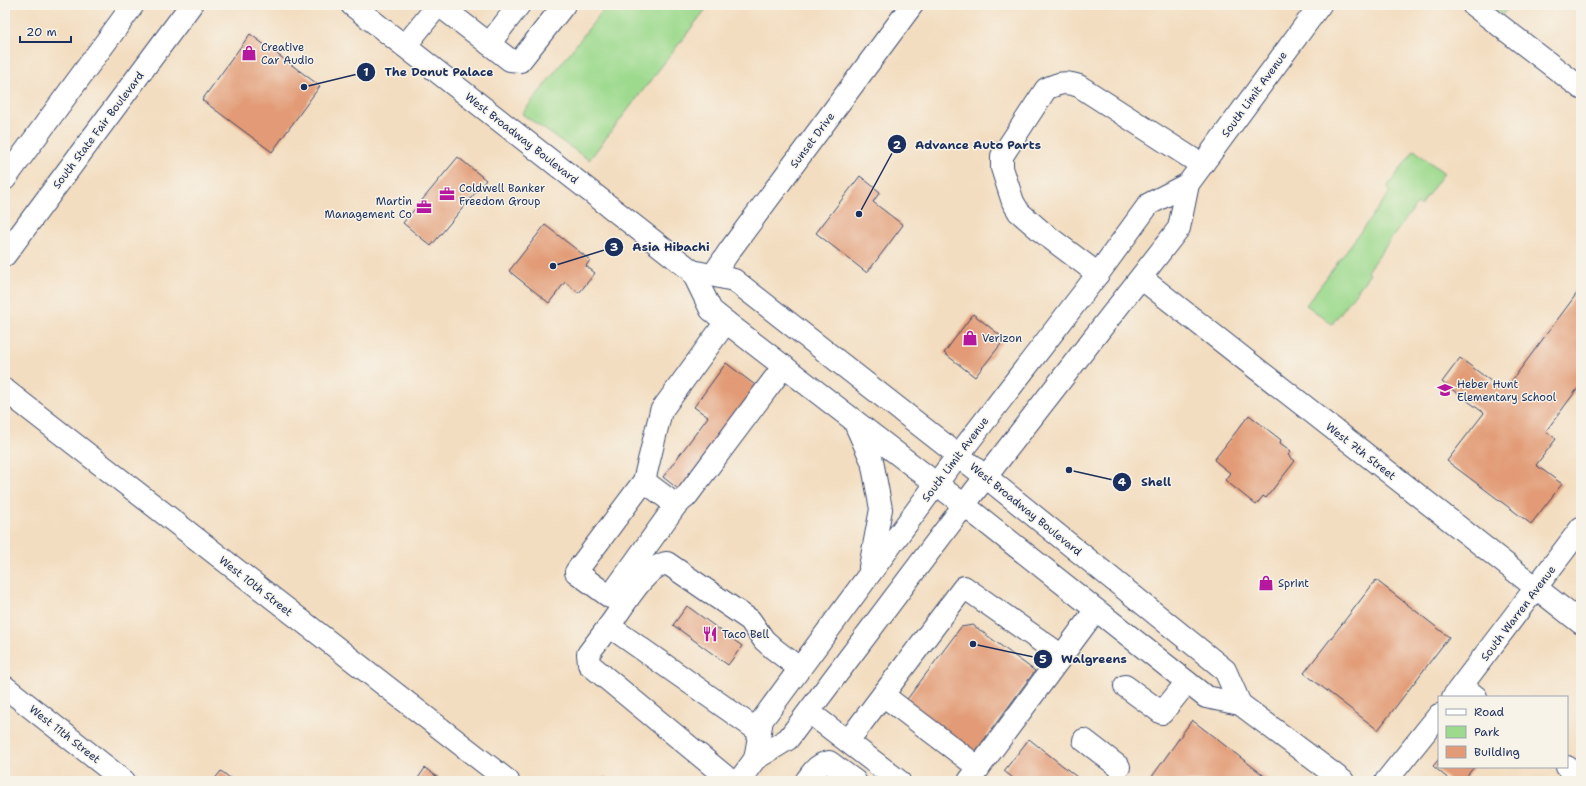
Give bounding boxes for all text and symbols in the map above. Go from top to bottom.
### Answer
scale bar [20,18,71,44]
text: 20 m [26,24,57,40]
place label: Creative Car Audio [261,40,314,68]
shop icon: Creative Car Audio [240,44,258,62]
street label: South Limit Avenue [1218,48,1291,140]
callout: The Donut Palace [356,60,501,84]
text: 1 [363,64,369,80]
text: The Donut Palace [385,64,493,80]
street label: South State Fair Boulevard [49,69,147,192]
street label: West Broadway Boulevard [462,89,582,188]
street label: Sunset Drive [787,110,838,171]
callout: Advance Auto Parts [887,132,1049,156]
text: 2 [893,137,902,153]
text: Advance Auto Parts [915,137,1041,153]
place label: Coldwell Banker Freedom Group [459,181,545,209]
office icon: Coldwell Banker Freedom Group [438,185,456,203]
place label: Martin Management Co [325,194,412,222]
office icon: Martin Management Co [415,198,433,216]
callout: Asia Hibachi [604,235,718,259]
text: 3 [610,239,618,255]
text: Asia Hibachi [632,239,710,255]
shop icon: Verizon [961,329,979,347]
place label: Verizon [982,331,1022,346]
place label: Heber Hunt Elementary School [1457,377,1557,405]
school or university icon: Heber Hunt Elementary School [1436,381,1454,399]
street label: South Limit Avenue [919,414,992,505]
street label: West 7th Street [1323,419,1399,484]
street label: West Broadway Boulevard [966,459,1085,559]
callout: Shell [1112,470,1179,494]
text: 4 [1118,474,1127,490]
text: Shell [1141,474,1171,490]
street label: West 10th Street [216,553,296,620]
street label: South Warren Avenue [1478,563,1559,664]
shop icon: Sprint [1257,574,1275,592]
place label: Sprint [1278,576,1309,591]
restaurant icon: Taco Bell [701,625,719,643]
place label: Taco Bell [722,627,770,642]
callout: Walgreens [1033,647,1135,671]
text: 5 [1039,651,1047,667]
text: Walgreens [1061,651,1127,667]
legend [1438,696,1568,768]
street label: West 11th Street [26,702,103,767]
text: Road [1474,704,1505,720]
text: Park [1474,724,1500,740]
text: Building [1474,744,1520,760]

